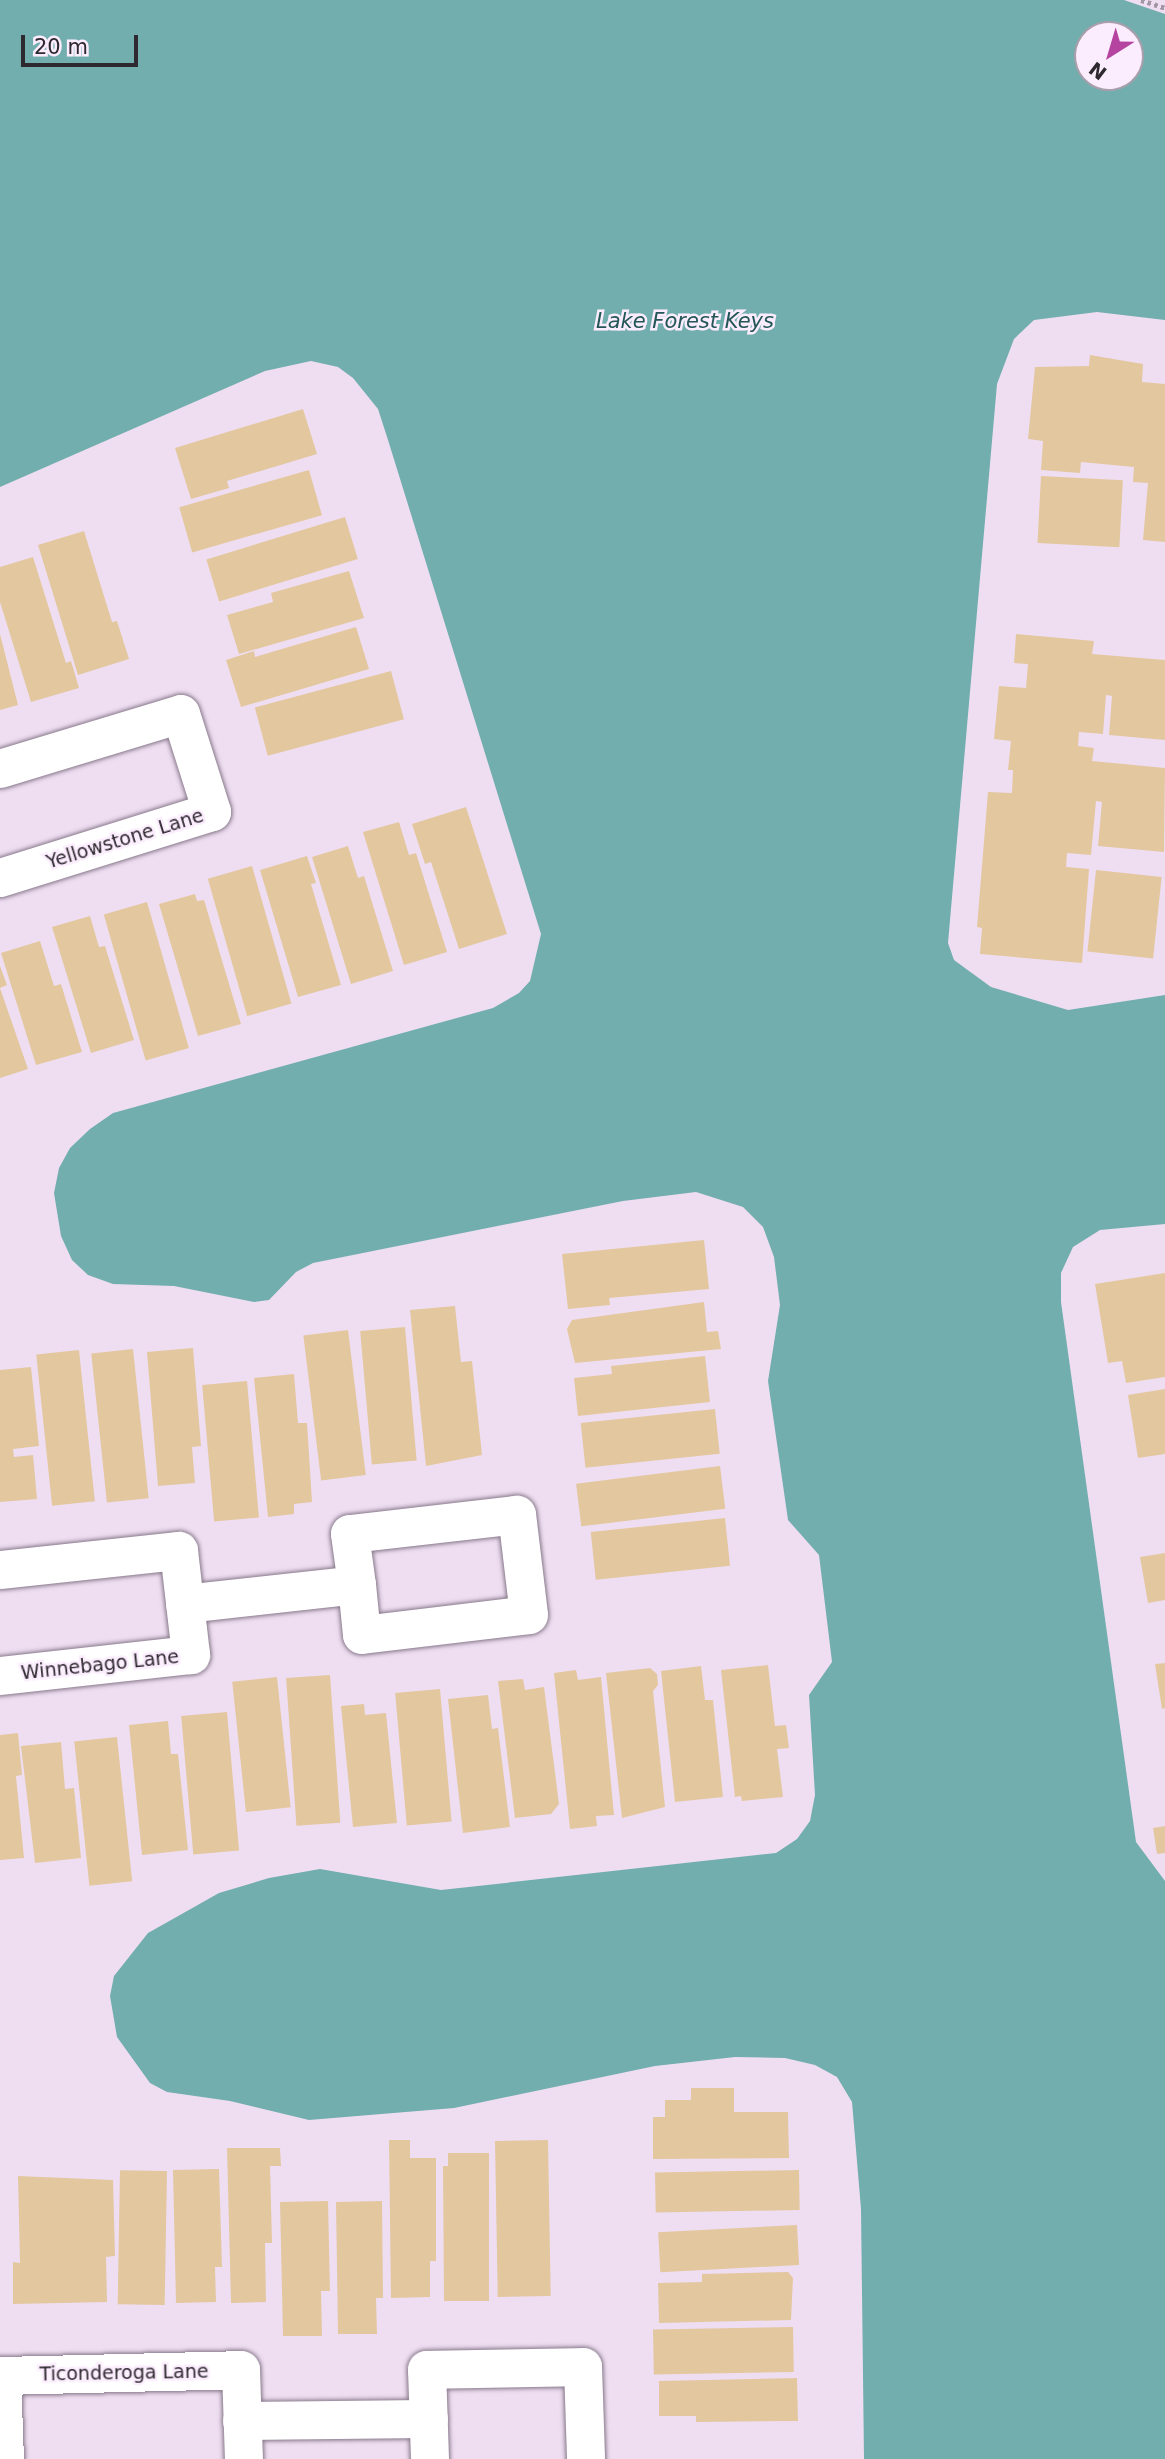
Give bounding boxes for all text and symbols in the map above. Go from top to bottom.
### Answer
scale bar [24,21,142,65]
north arrow [1074,21,1144,91]
text: 20 m [34,35,88,59]
text: N [1085,58,1111,85]
water label: Lake Forest Keys [596,308,774,334]
street label: Yellowstone Lane [44,804,206,874]
street label: Winnebago Lane [20,1645,180,1685]
street label: Ticonderoga Lane [39,2360,209,2386]

